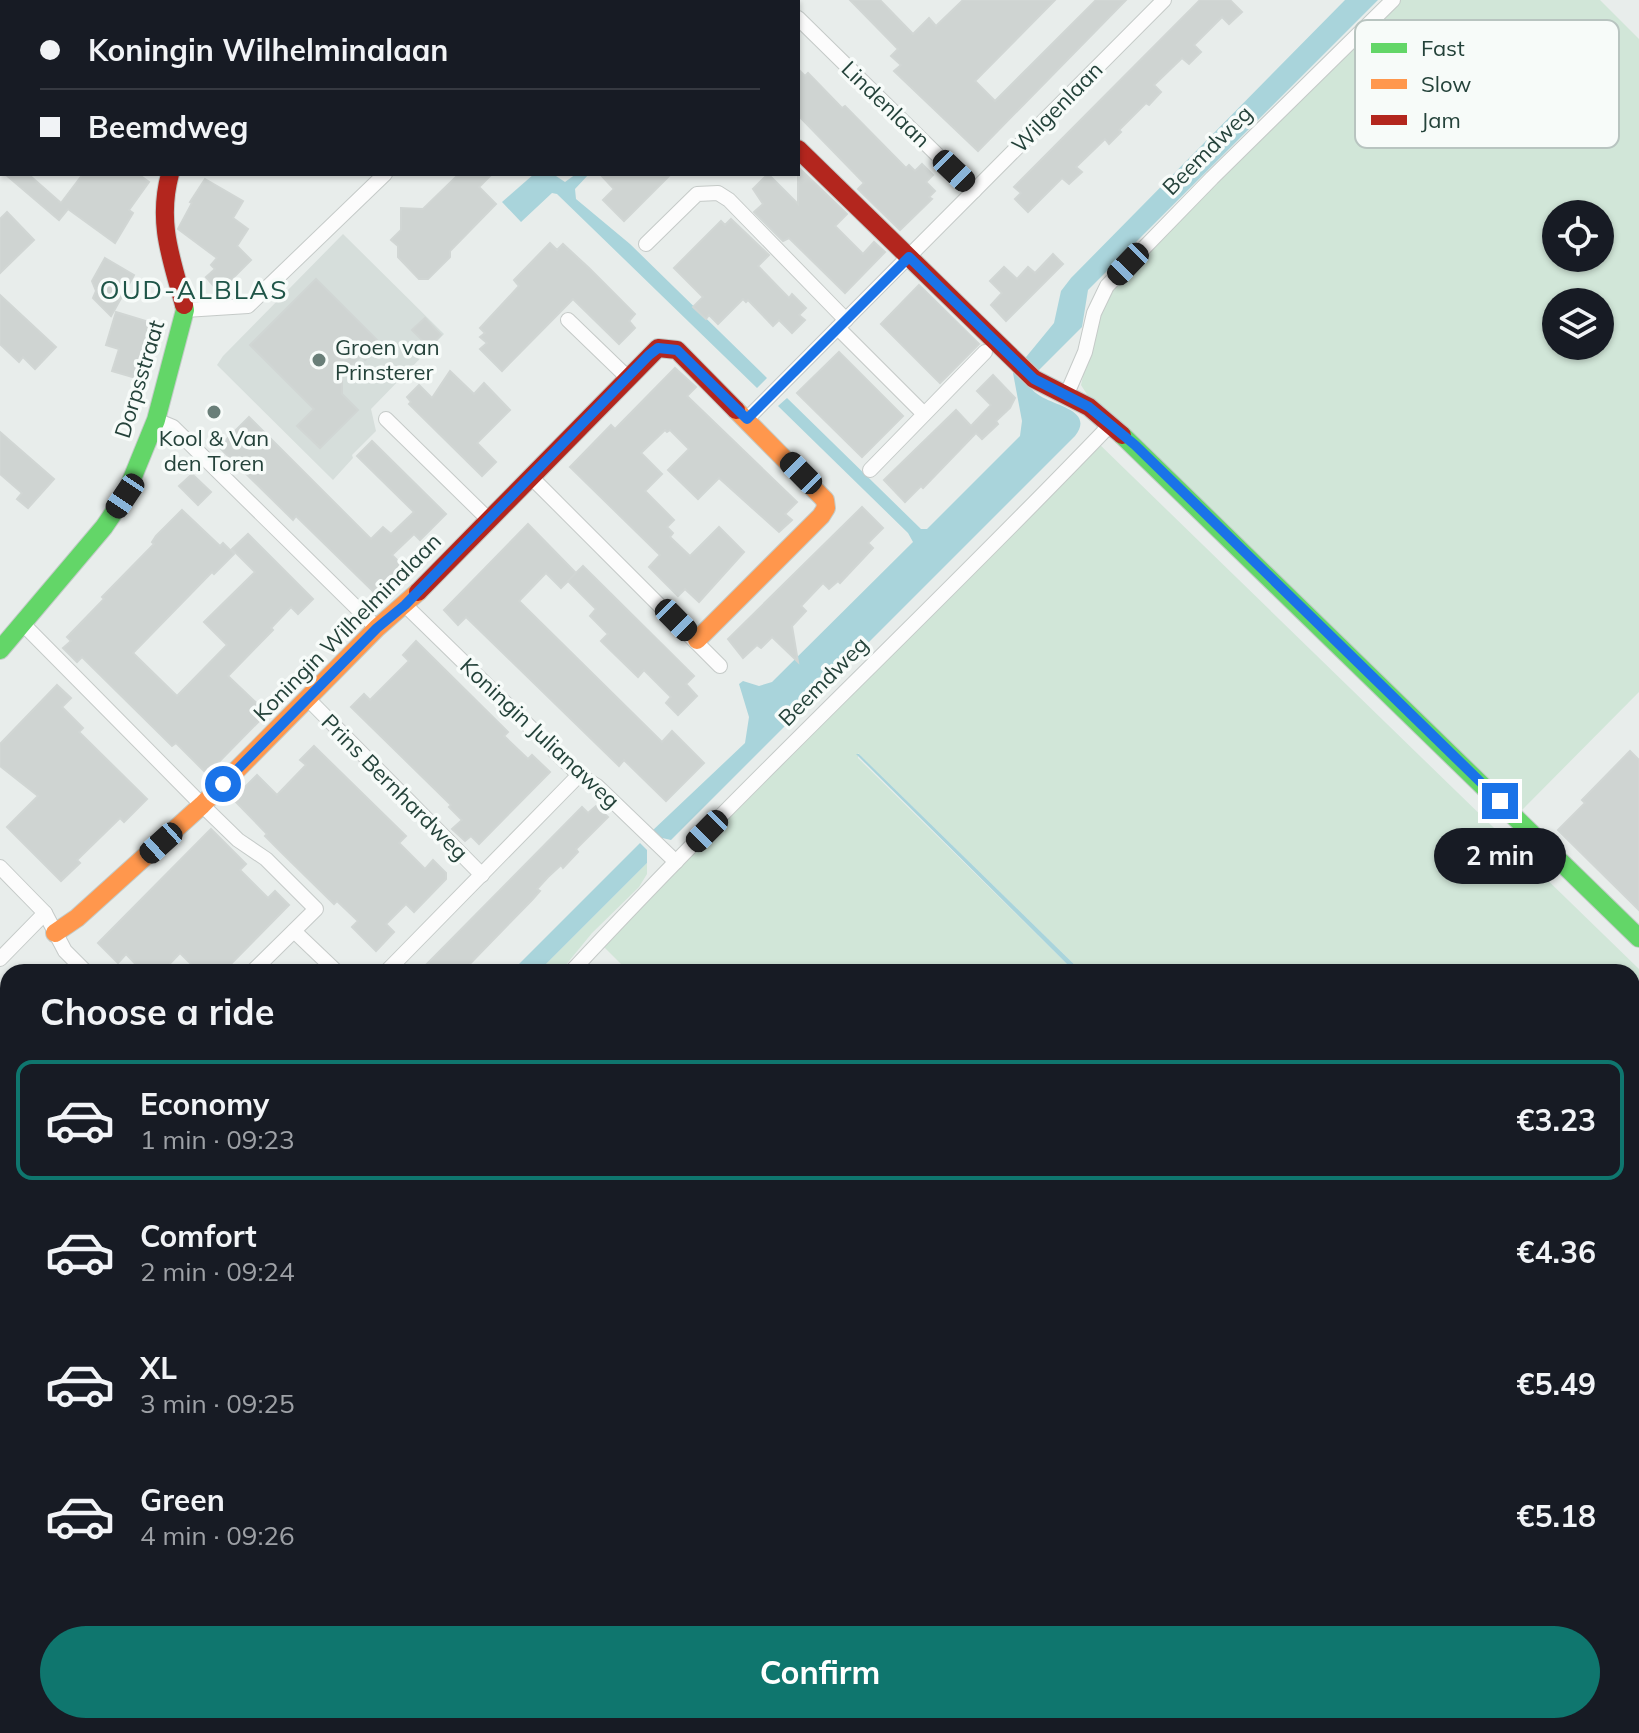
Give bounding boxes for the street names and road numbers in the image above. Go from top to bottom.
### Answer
street label: Lindenlaan [836,55,936,153]
street label: Wilgenlaan [1006,56,1108,158]
street label: Beemdweg [1156,99,1258,201]
street label: Dorpsstraat [108,316,170,441]
street label: Koningin Wilhelminalaan [247,527,447,727]
street label: Beemdweg [772,630,874,732]
street label: Koningin Julianaweg [454,652,626,814]
street label: Prins Bernhardweg [316,708,474,866]

